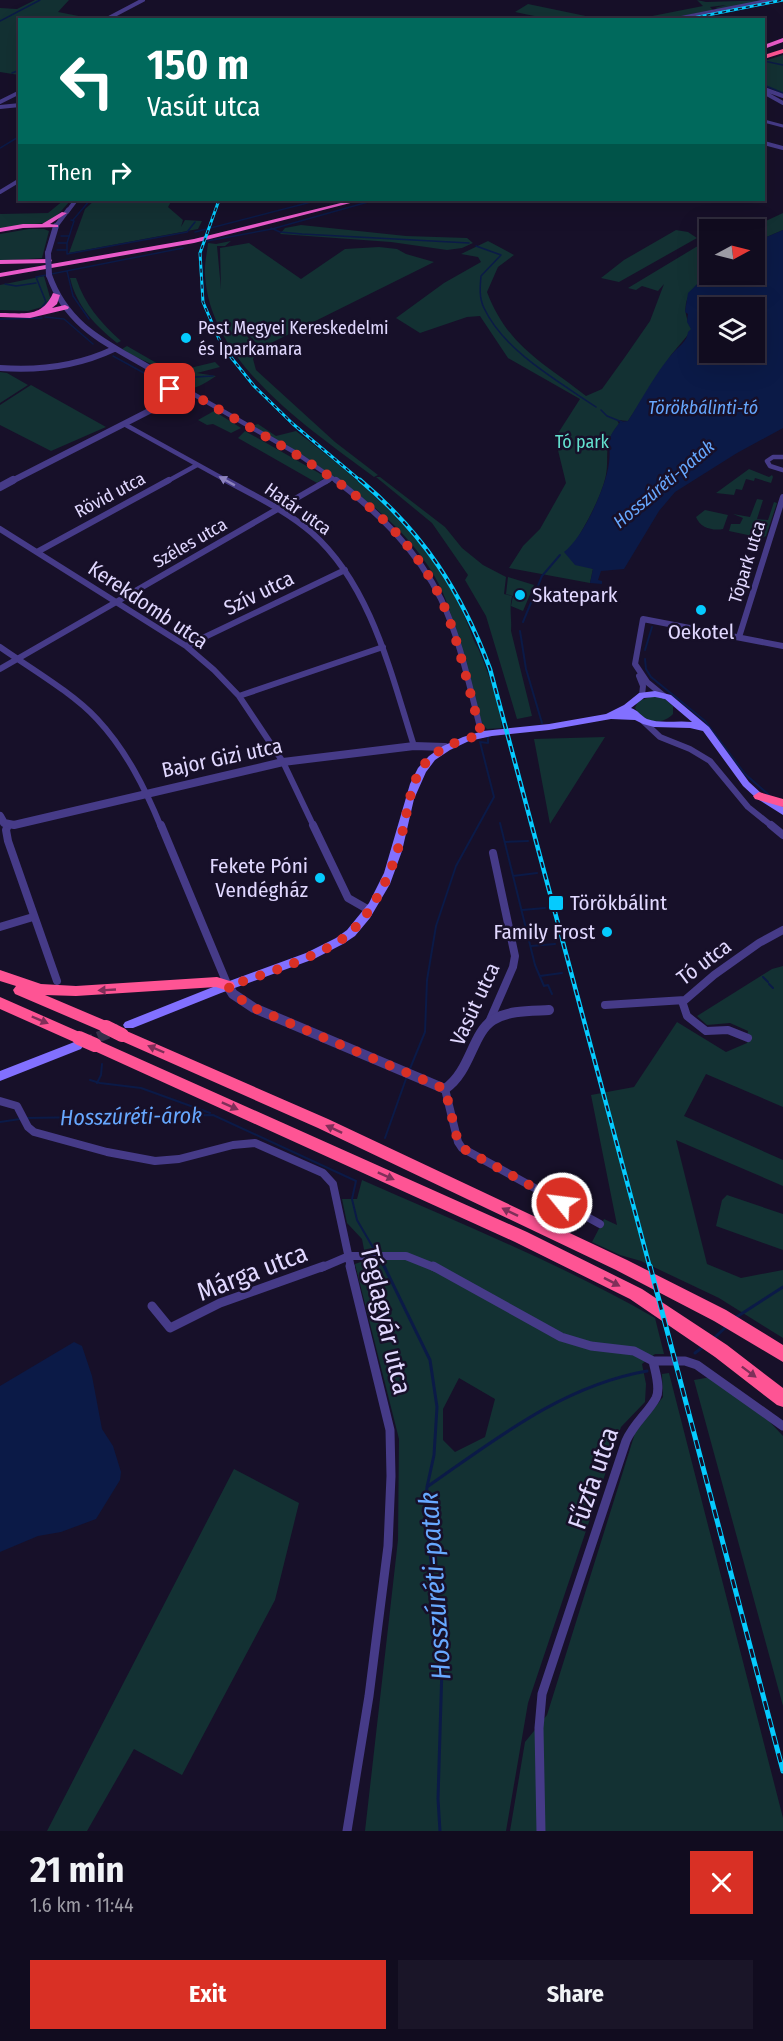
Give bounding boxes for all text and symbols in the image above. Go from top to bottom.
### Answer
text: 150 m [147,40,249,90]
icon: left [48,42,126,120]
text: Vasút utca [147,91,261,123]
icon: right [104,156,137,189]
text: Then [48,159,92,186]
north arrow [699,219,765,285]
map controls [699,219,765,363]
button: layers [699,297,765,363]
place label: Pest Megyei Kereskedelmi és Iparkamara [198,317,389,360]
marker: Pest Megyei Kereskedelmi és Iparkamara [179,331,193,345]
pin [144,363,195,414]
icon: arrive [153,372,186,405]
water label: Törökbálinti-tó [648,397,758,419]
park label: Tó park [555,431,610,453]
water label: Hosszúréti-patak [609,435,719,533]
street label: Rövid utca [71,467,149,523]
one-way arrow [218,476,235,486]
street label: Határ utca [260,478,336,540]
street label: Széles utca [149,513,231,573]
street label: Tópark utca [724,518,770,606]
street label: Kerekdomb utca [83,555,213,655]
street label: Szív utca [220,565,298,621]
place label: Skatepark [532,582,618,608]
marker: Skatepark [513,588,527,602]
marker: Oekotel [694,603,708,617]
place label: Oekotel [668,619,735,645]
street label: Bajor Gizi utca [159,733,285,783]
place label: Fekete Póni Vendégház [210,853,308,903]
marker: Fekete Póni Vendégház [313,871,327,885]
place label: Törökbálint [570,890,667,916]
marker: Törökbálint [547,894,565,912]
place label: Family Frost [494,919,595,945]
marker: Family Frost [600,925,614,939]
street label: Tó utca [672,933,736,991]
street label: Vasút utca [445,958,505,1050]
one-way arrow [98,986,117,995]
one-way arrow [31,1015,49,1025]
one-way arrow [147,1044,165,1054]
water label: Hosszúréti-árok [60,1102,202,1131]
one-way arrow [221,1102,239,1111]
one-way arrow [325,1124,343,1133]
position arrow [530,1171,594,1235]
one-way arrow [378,1172,395,1181]
one-way arrow [502,1207,519,1217]
street label: Márga utca [193,1237,312,1308]
street label: Téglagyár utca [353,1243,418,1397]
one-way arrow [603,1277,620,1286]
one-way arrow [742,1365,757,1377]
street label: Fűzfa utca [562,1423,625,1533]
water label: Hosszúréti-patak [412,1491,458,1681]
text: 21 min [30,1848,124,1892]
button: close [690,1851,753,1914]
text: 1.6 km · 11:44 [30,1893,134,1917]
button: Exit [30,1960,386,2029]
button: Share [398,1960,753,2029]

